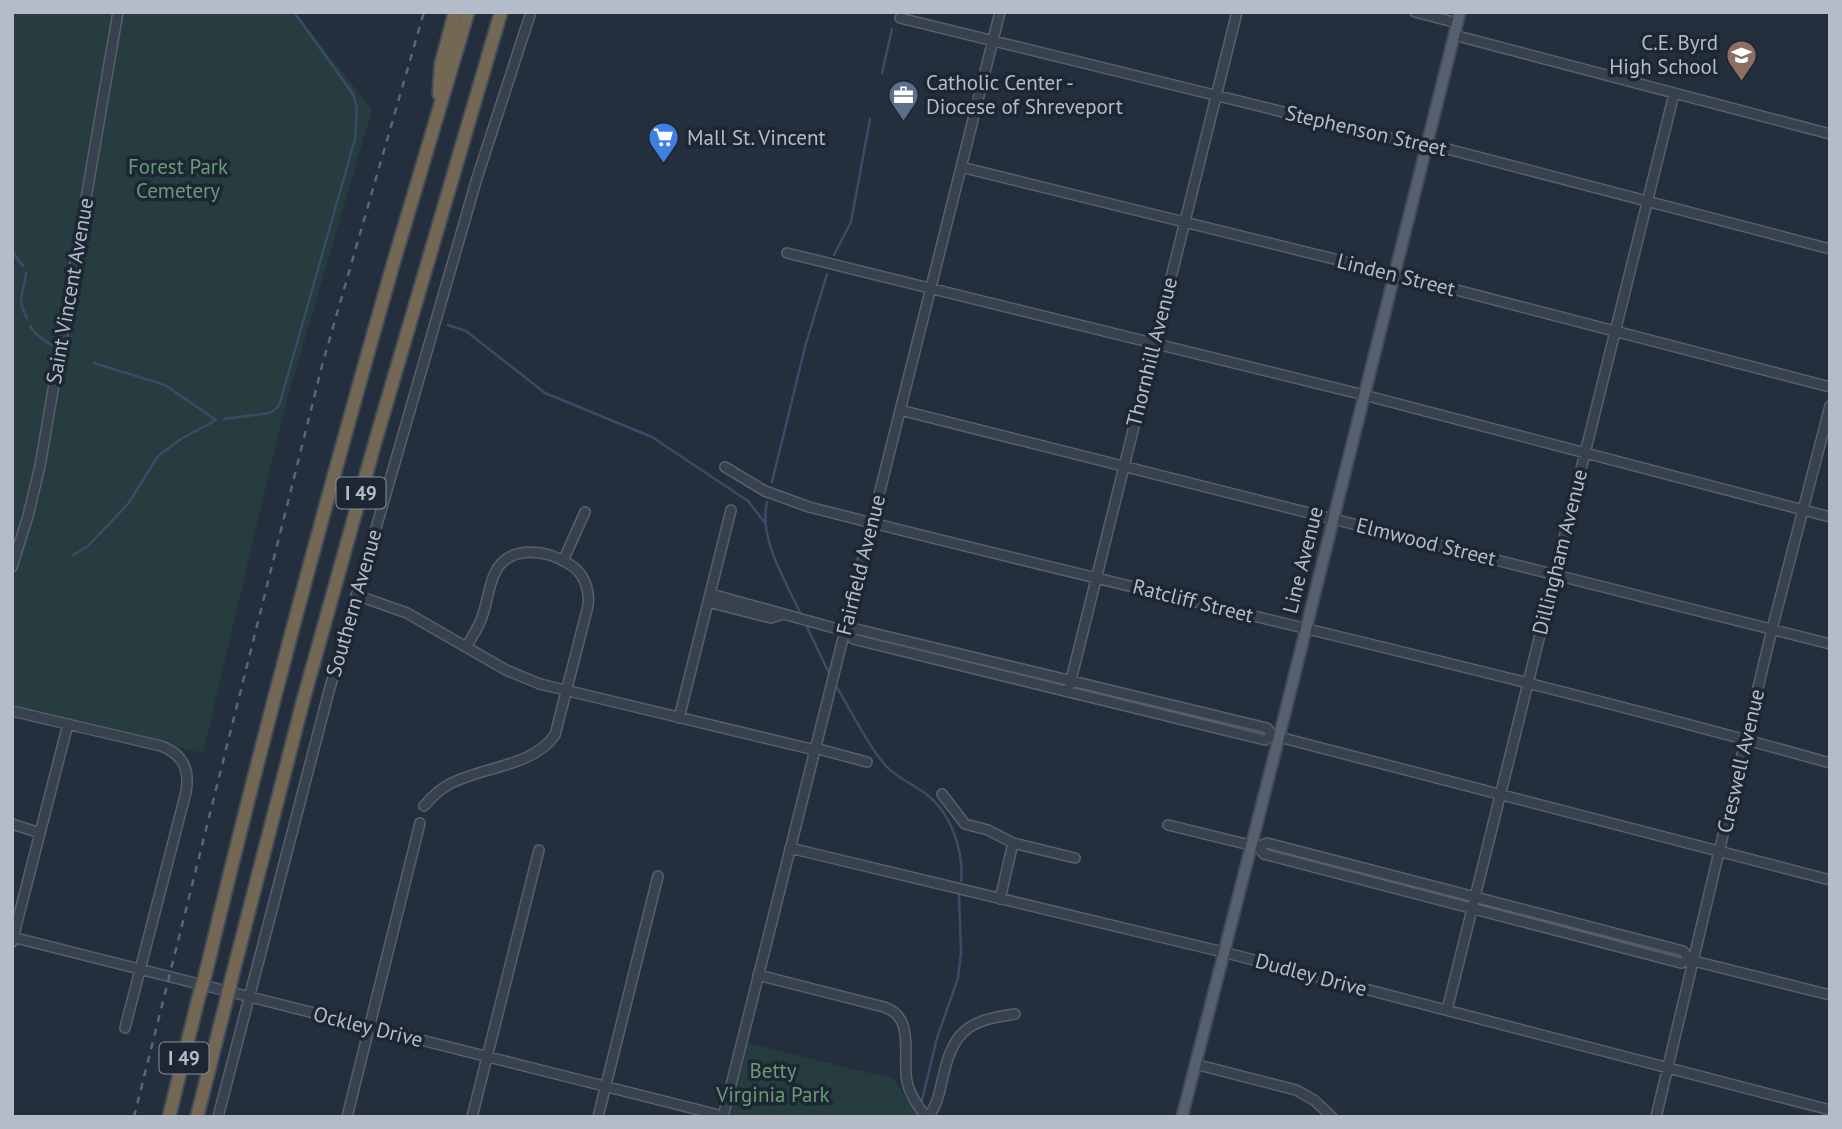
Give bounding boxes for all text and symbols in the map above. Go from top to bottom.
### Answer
place label: C.E. Byrd High School [1609,29,1718,80]
school or university icon: C.E. Byrd High School [1724,38,1758,82]
place label: Catholic Center - Diocese of Shreveport [926,69,1123,120]
office icon: Catholic Center - Diocese of Shreveport [886,78,920,122]
street label: Stephenson Street [1283,99,1449,162]
supermarket icon: Mall St. Vincent [647,121,681,165]
place label: Mall St. Vincent [687,124,826,151]
park label: Forest Park Cemetery [128,153,228,204]
street label: Saint Vincent Avenue [40,196,99,386]
street label: Linden Street [1334,247,1458,302]
street label: Thornhill Avenue [1120,274,1183,429]
street label: Dillingham Avenue [1526,466,1593,637]
road number: I 49 [336,478,386,508]
street label: Fairfield Avenue [830,492,891,638]
street label: Line Avenue [1276,504,1329,616]
street label: Elmwood Street [1354,511,1499,572]
street label: Southern Avenue [320,526,387,680]
street label: Ratcliff Street [1130,572,1256,629]
street label: Creswell Avenue [1711,686,1770,836]
street label: Dudley Drive [1252,947,1370,1002]
street label: Ockley Drive [311,1000,426,1053]
road number: I 49 [160,1042,208,1074]
park label: Betty Virginia Park [715,1057,830,1108]

